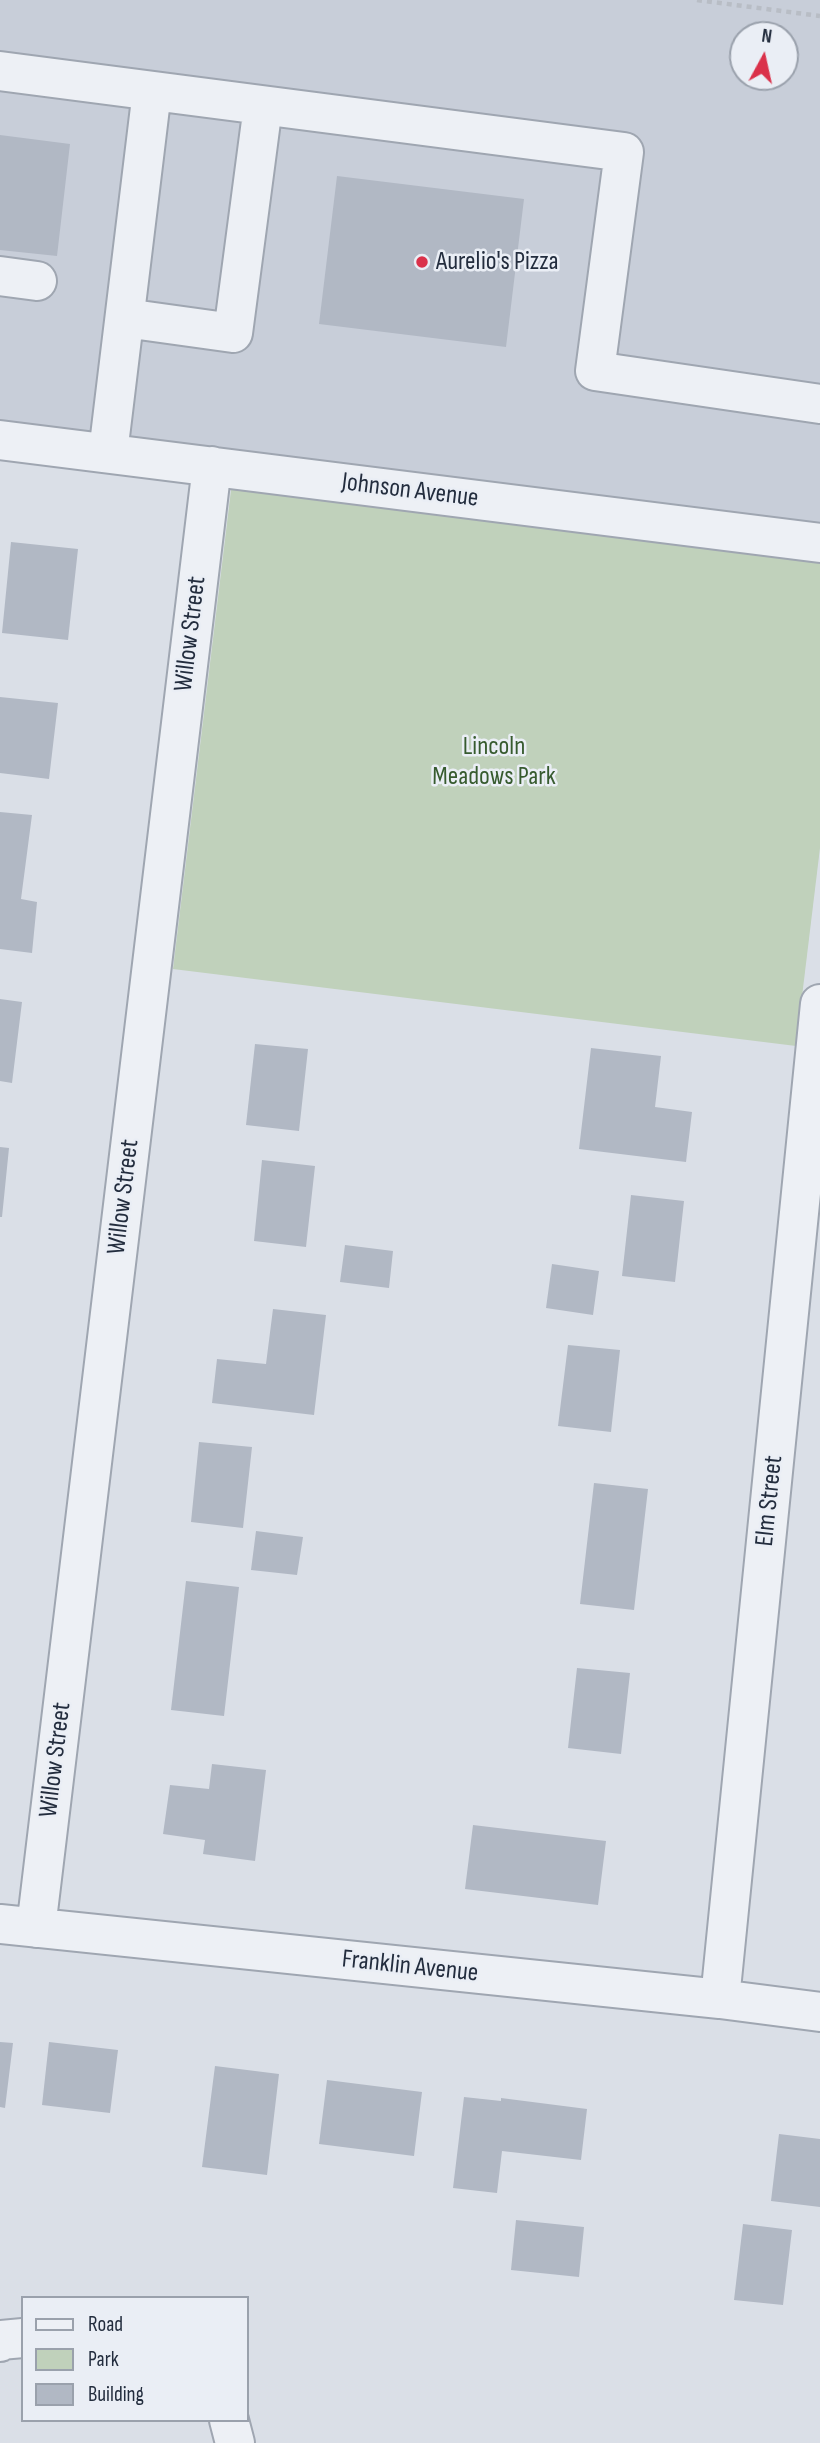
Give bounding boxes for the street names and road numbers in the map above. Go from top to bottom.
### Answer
street label: Johnson Avenue [340,467,480,515]
street label: Willow Street [168,575,214,693]
street label: Willow Street [101,1138,147,1256]
street label: Elm Street [750,1454,790,1548]
street label: Willow Street [33,1701,79,1819]
street label: Franklin Avenue [340,1944,480,1990]

